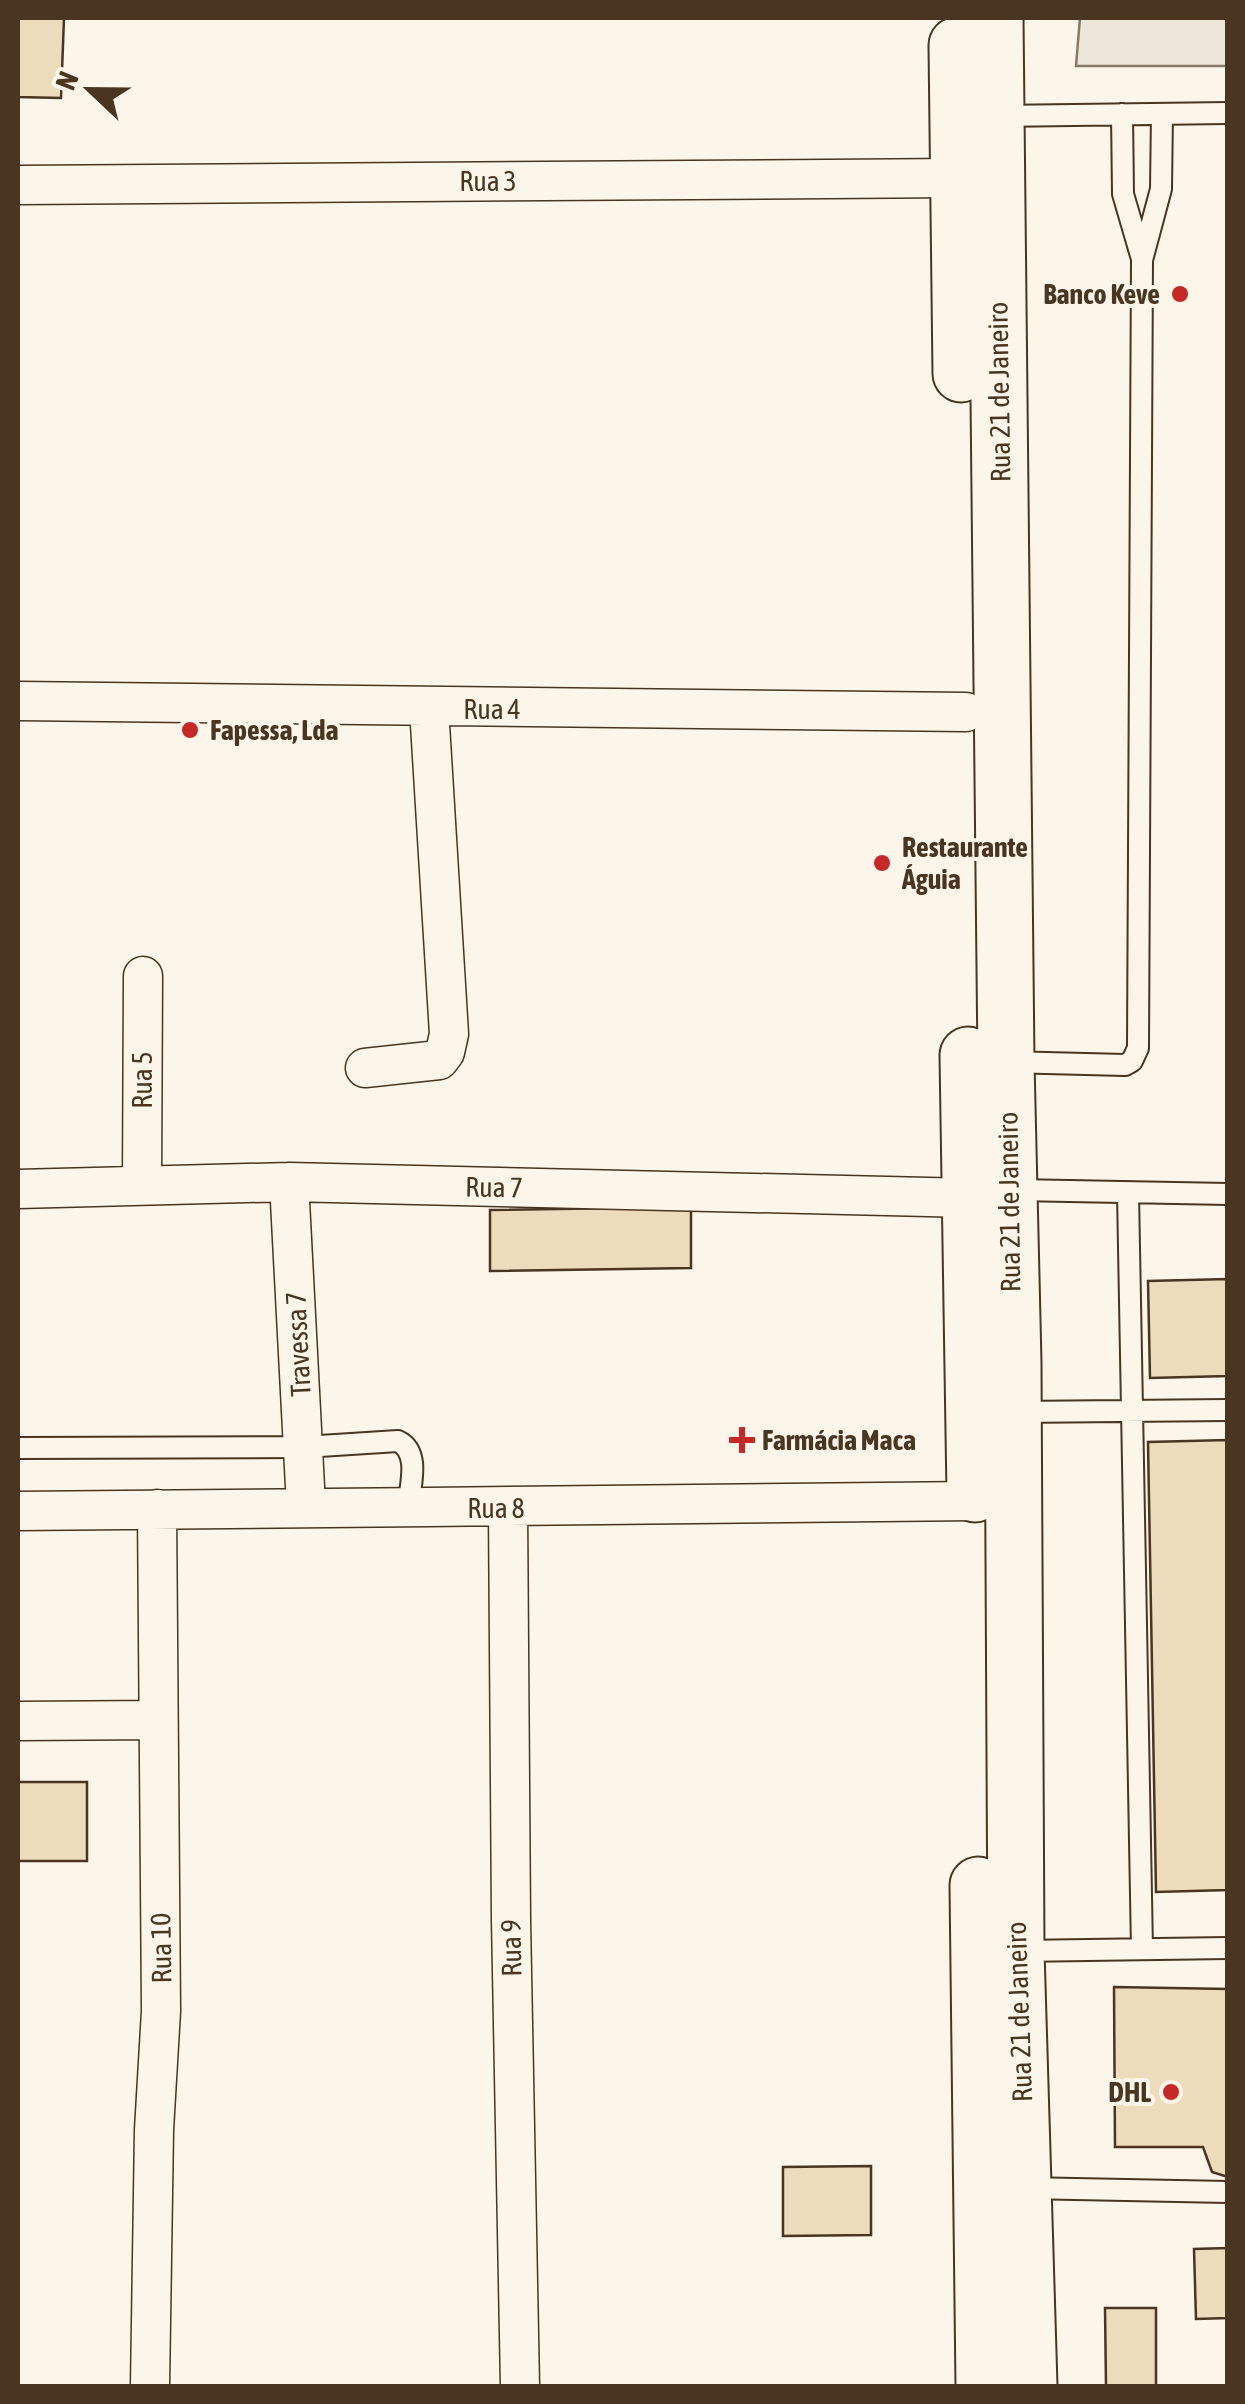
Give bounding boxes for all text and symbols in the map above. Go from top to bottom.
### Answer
north arrow [40,40,140,140]
text: N [49,67,85,94]
street label: Rua 3 [459,165,517,197]
place label: Banco Keve [1043,278,1160,310]
marker: Banco Keve [1169,283,1191,305]
street label: Rua 21 de Janeiro [981,301,1017,483]
street label: Rua 4 [463,693,521,725]
place label: Fapessa, Lda [210,714,338,746]
marker: Fapessa, Lda [179,719,201,741]
place label: Restaurante Águia [901,831,1028,895]
marker: Restaurante Águia [871,852,893,874]
street label: Rua 5 [126,1051,158,1109]
street label: Rua 21 de Janeiro [991,1111,1027,1293]
street label: Rua 7 [465,1171,523,1203]
street label: Travessa 7 [279,1291,317,1397]
place label: Farmácia Maca [762,1424,916,1456]
marker: Farmácia Maca [731,1429,753,1451]
street label: Rua 8 [467,1492,525,1524]
street label: Rua 10 [144,1912,178,1984]
street label: Rua 9 [495,1919,527,1977]
street label: Rua 21 de Janeiro [1000,1921,1038,2103]
place label: DHL [1108,2076,1151,2108]
marker: DHL [1160,2081,1182,2103]

